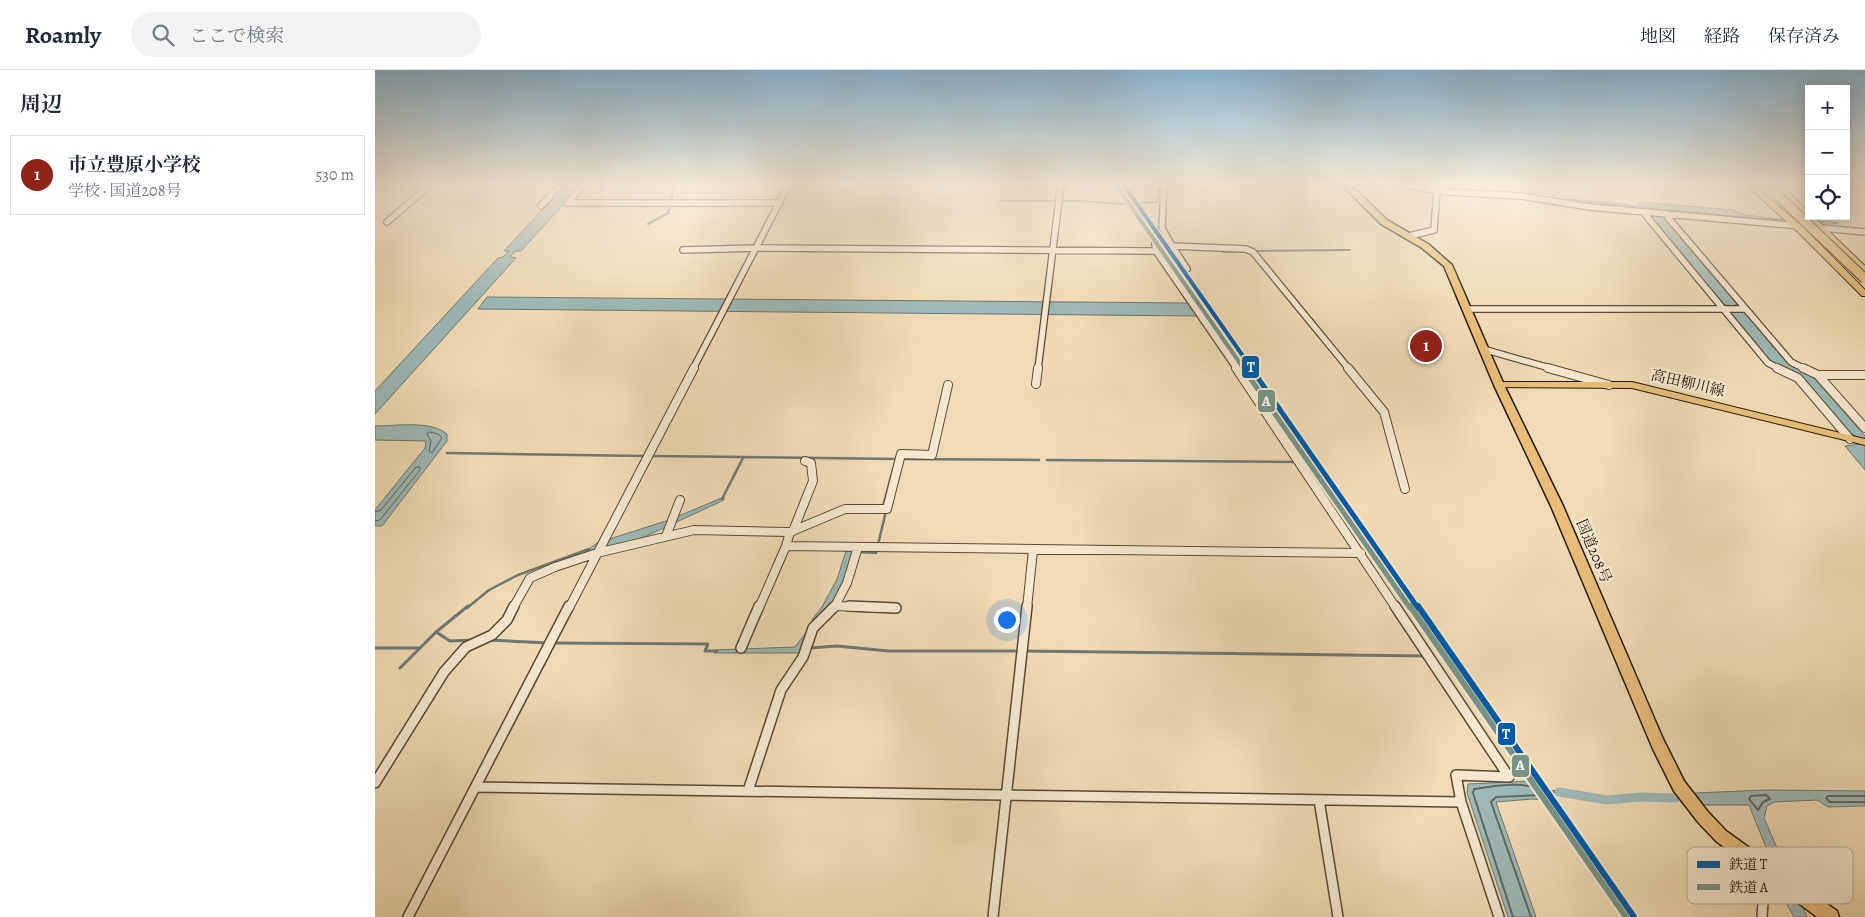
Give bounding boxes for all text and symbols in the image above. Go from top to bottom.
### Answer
search box [131,12,481,57]
text: Roamly [25,19,101,51]
icon: search [149,21,177,49]
text: ここで検索 [189,23,284,49]
text: 地図 [1640,24,1676,48]
text: 経路 [1704,24,1740,48]
text: 保存済み [1768,24,1840,48]
map controls [1805,85,1850,220]
button: + [1805,85,1850,130]
text: 周辺 [20,90,62,118]
button: − [1805,130,1850,175]
text: 市立豊原小学校 [68,152,201,178]
text: 1 [34,164,40,186]
text: 530 m [315,164,354,186]
button: locate [1805,175,1850,220]
text: 学校 · 国道208号 [68,180,181,202]
pin: 1 [1410,327,1442,365]
line badge: T [1241,355,1260,379]
text: T [1247,358,1255,377]
street label: 高田柳川線 [1649,365,1727,401]
line badge: A [1257,389,1276,413]
text: A [1261,392,1271,411]
street label: 国道208号 [1572,516,1616,586]
your location [994,607,1020,633]
line badge: T [1497,722,1516,746]
text: T [1502,725,1510,744]
line badge: A [1511,754,1530,778]
text: A [1515,756,1525,775]
legend [1687,847,1853,904]
text: 鉄道 T [1729,855,1768,874]
text: 鉄道 A [1729,878,1769,897]

